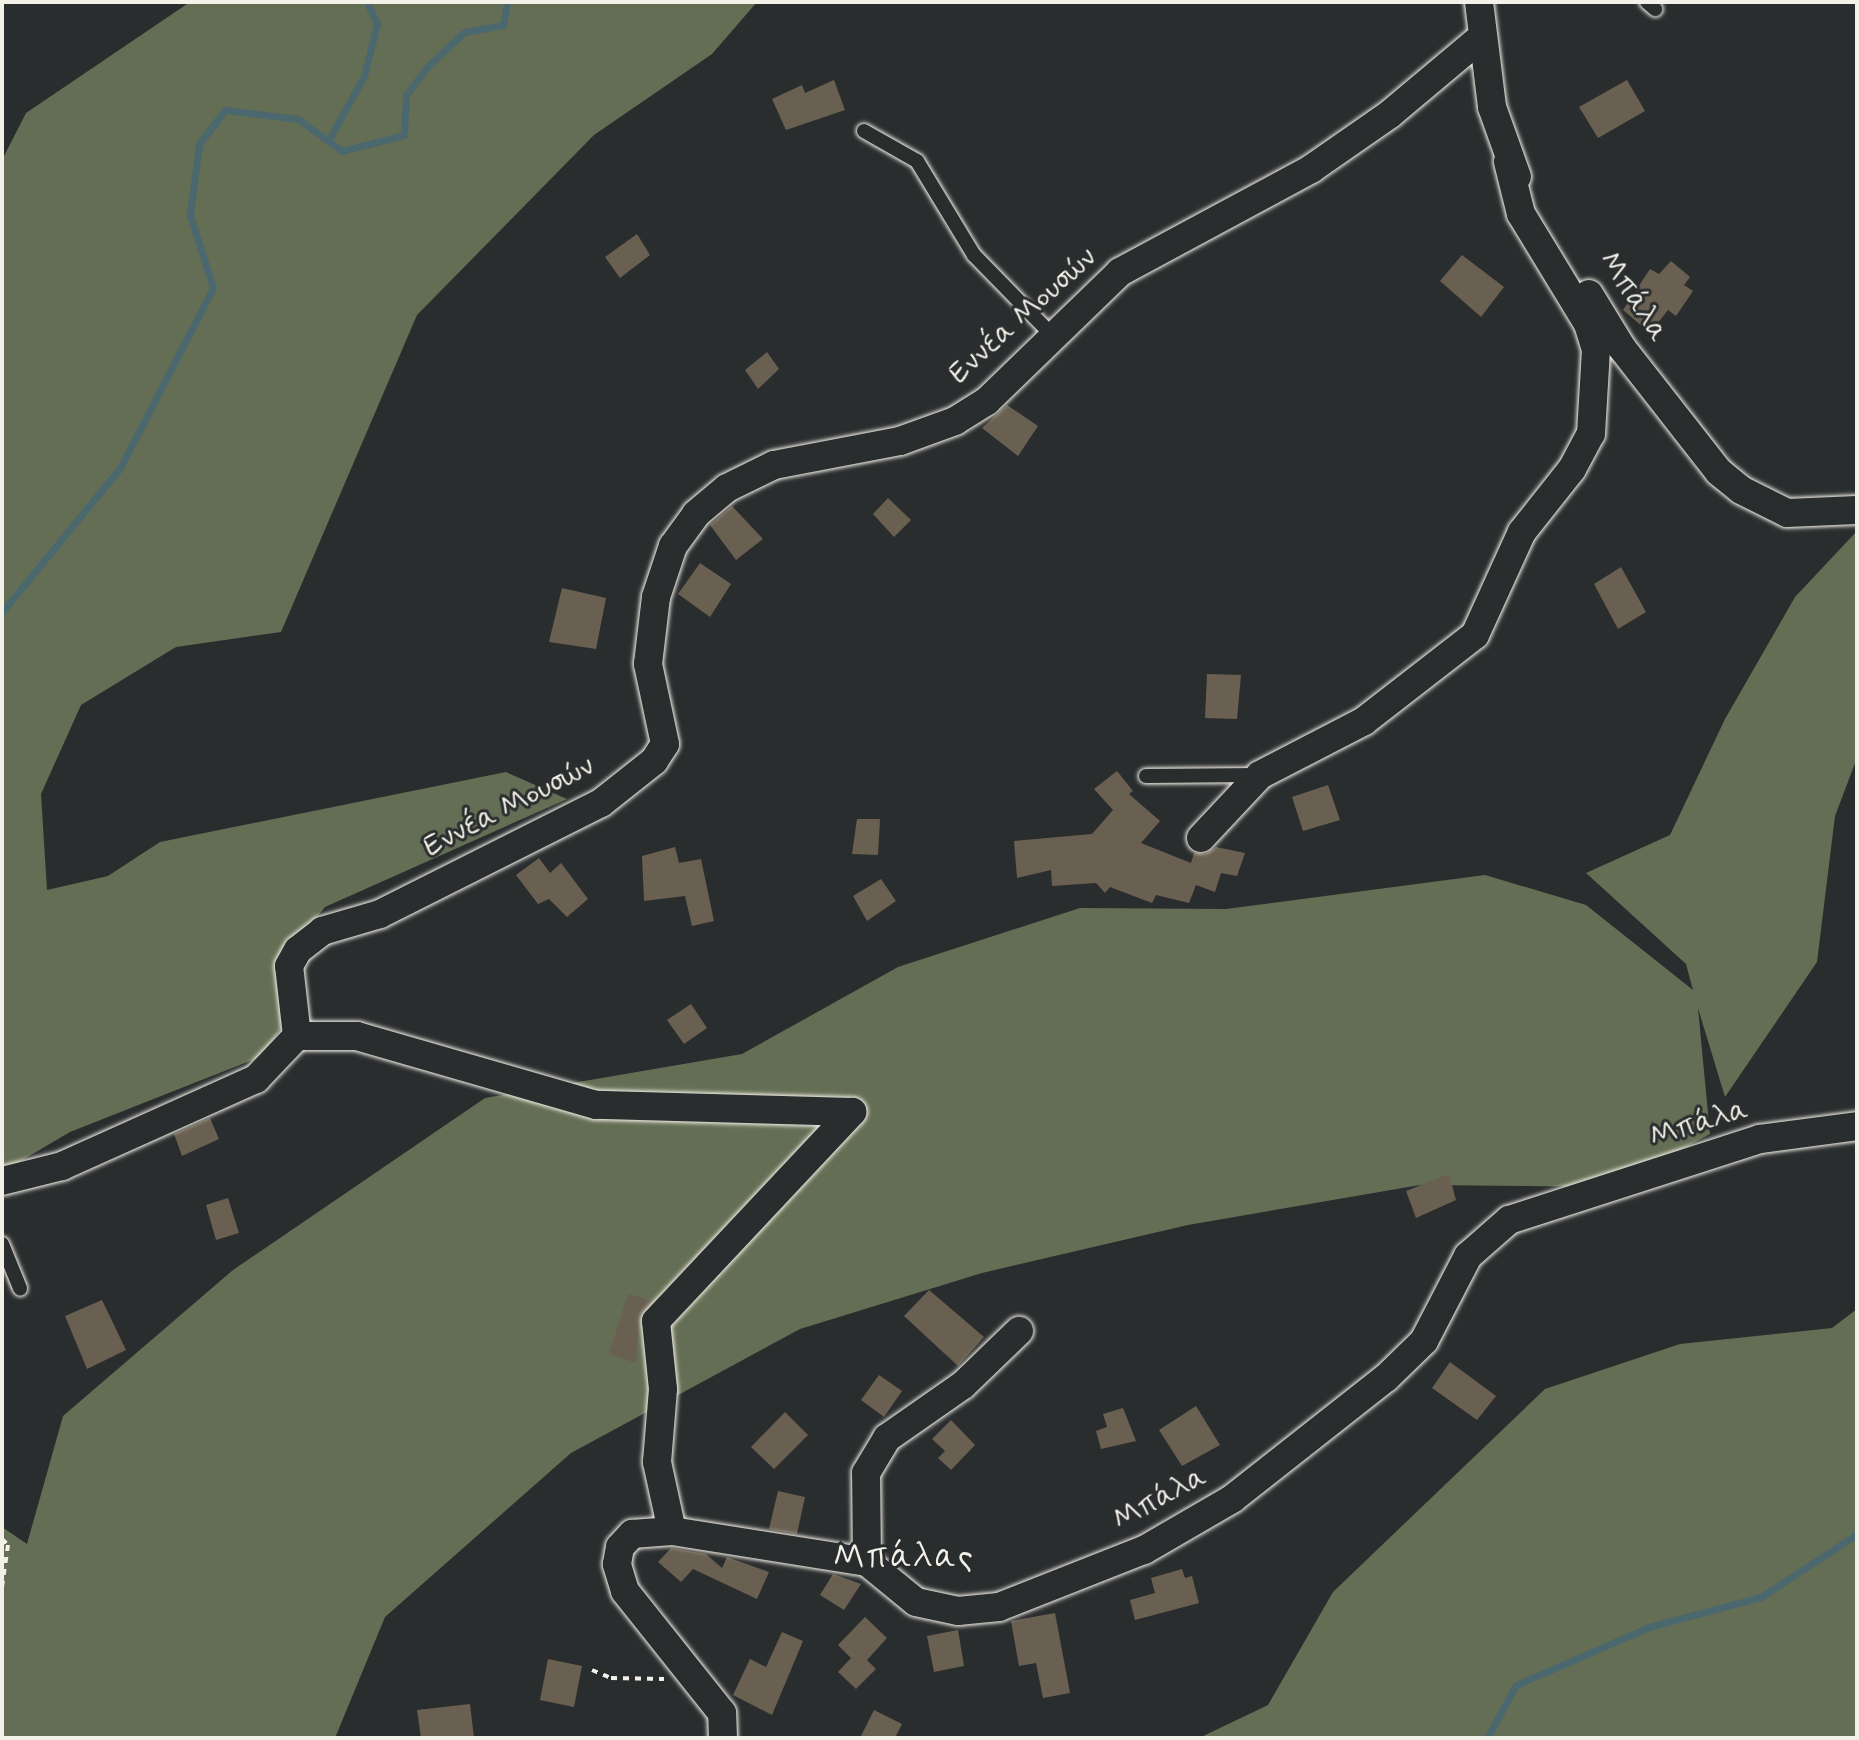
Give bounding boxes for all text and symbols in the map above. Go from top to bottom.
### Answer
street label: Εννέα Μουσών [941,240,1105,392]
street label: Μπάλα [1590,245,1676,349]
street label: Εννέα Μουσών [418,749,600,865]
street label: Μπάλα [1645,1092,1753,1156]
street label: Μπάλα [1107,1459,1213,1539]
district label: Μπάλας [833,1538,975,1578]

